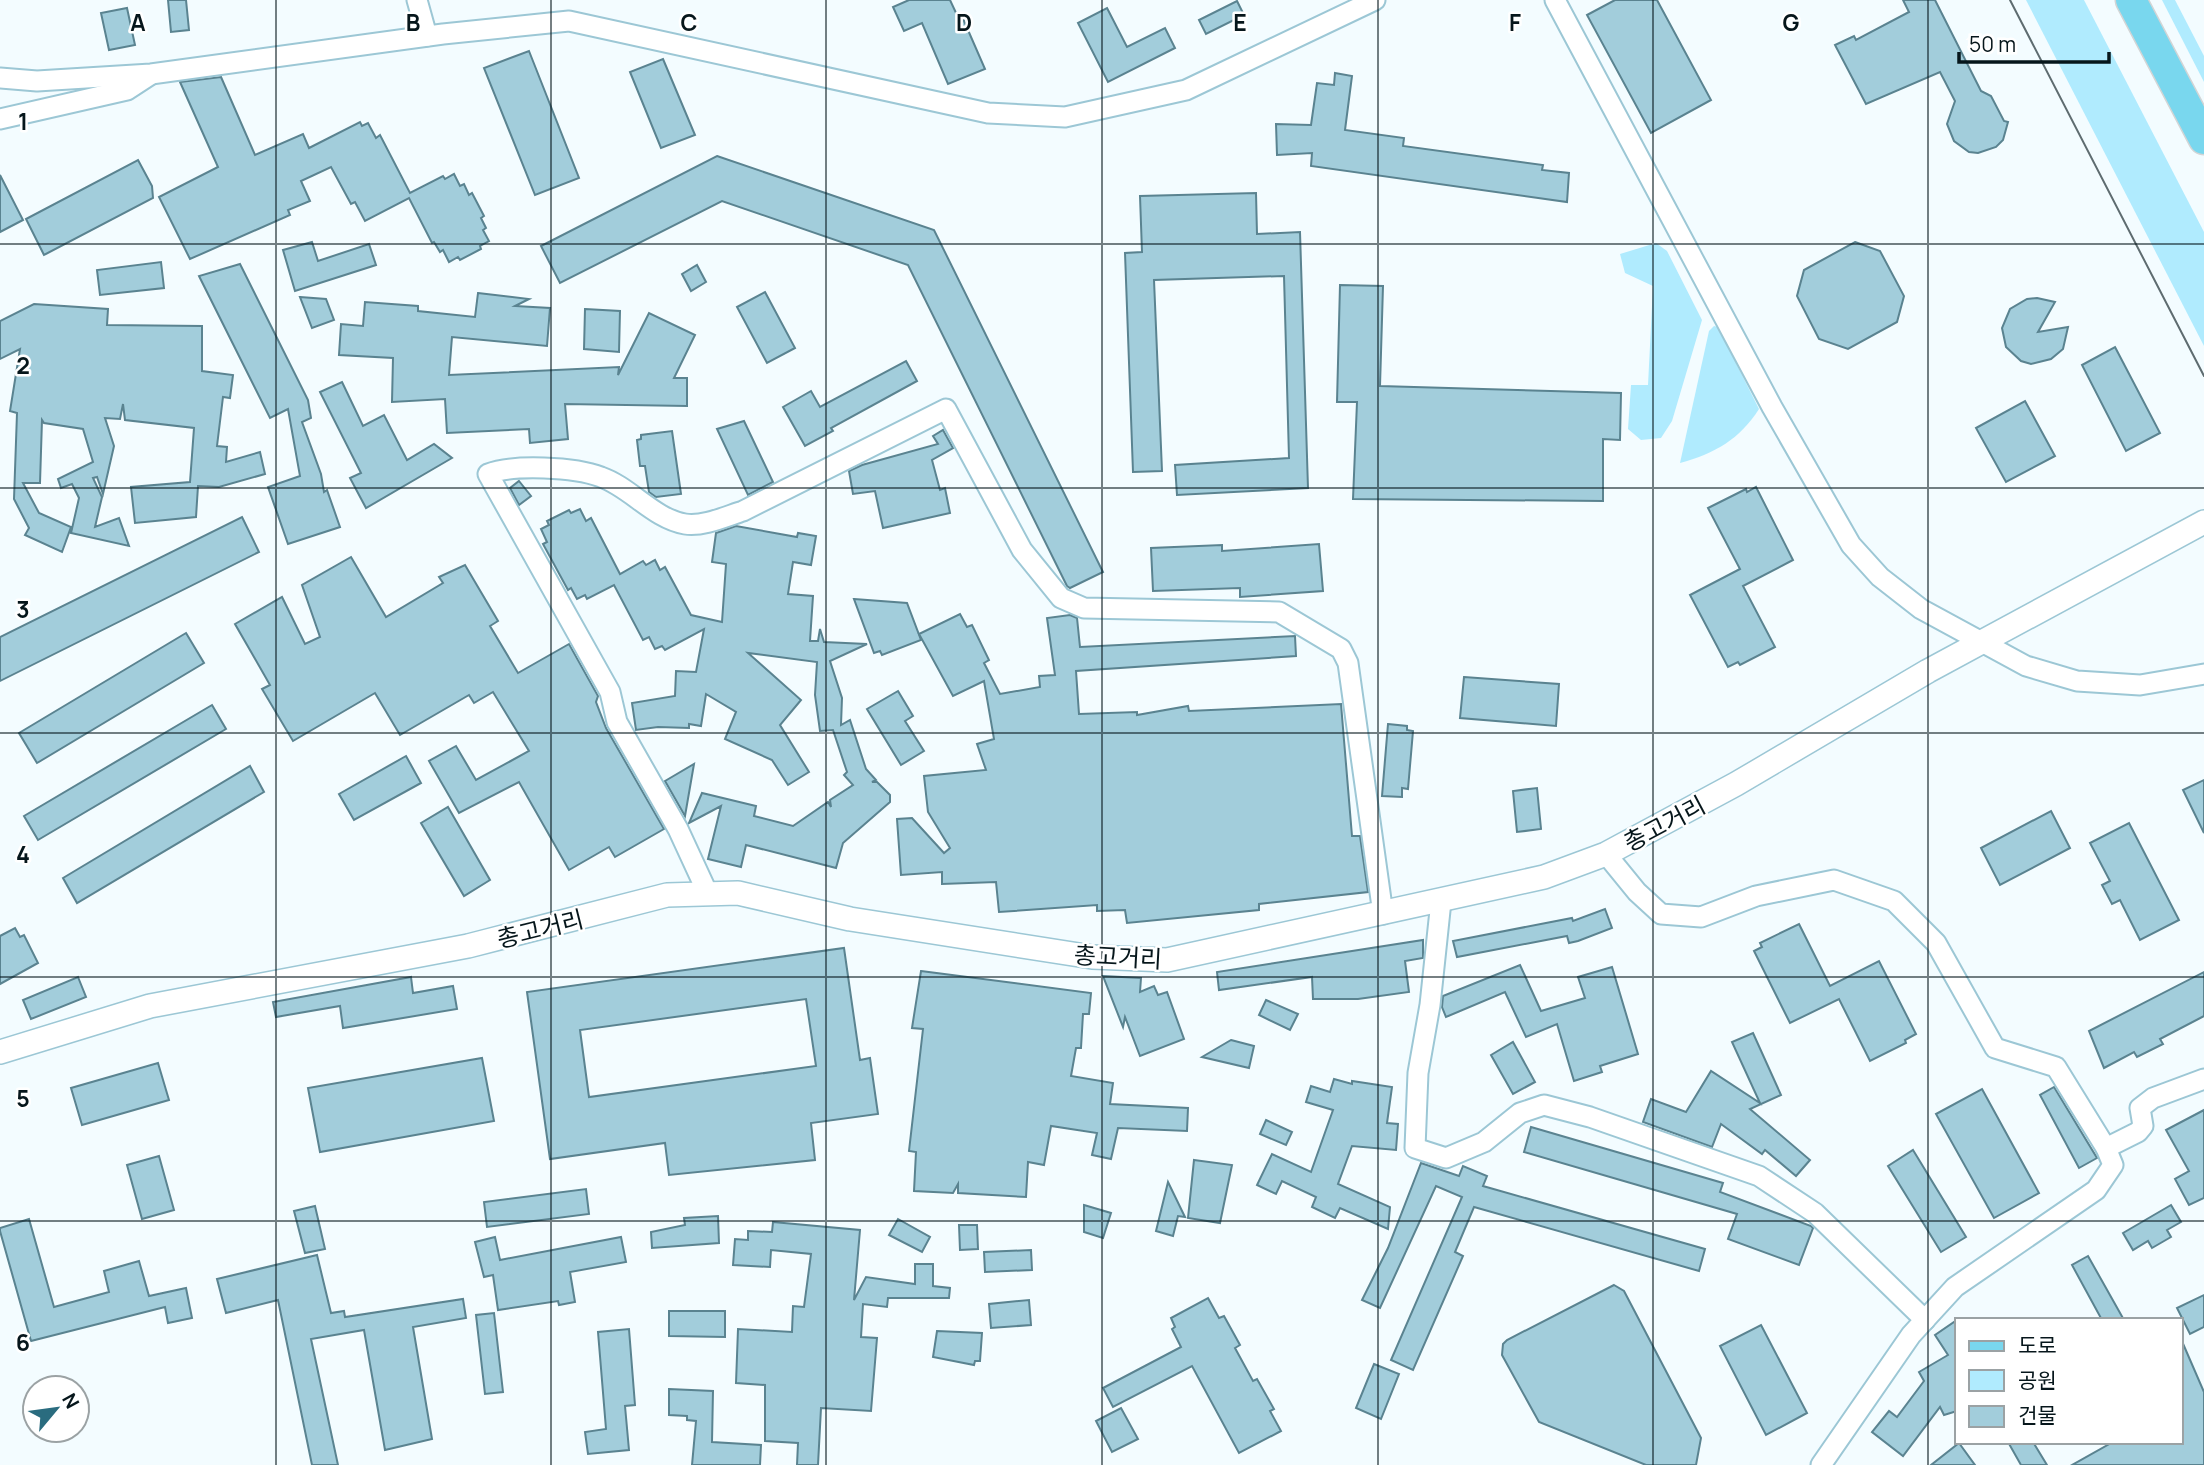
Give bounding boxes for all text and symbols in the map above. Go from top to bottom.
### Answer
text: A [130,6,146,38]
text: B [406,6,420,38]
text: C [681,6,698,38]
text: D [956,6,972,38]
text: E [1233,6,1247,38]
text: F [1509,6,1521,38]
text: G [1783,6,1800,38]
scale bar [1959,21,2110,65]
text: 50 m [1969,30,2016,58]
text: 1 [18,105,28,137]
text: 2 [16,349,30,381]
text: 3 [16,593,30,625]
street label: 총고거리 [1617,788,1711,858]
text: 4 [16,838,30,870]
street label: 총고거리 [493,901,587,955]
street label: 총고거리 [1073,937,1163,975]
text: 5 [16,1082,30,1114]
legend [1955,1318,2183,1444]
text: 6 [16,1326,30,1358]
text: 도로 [2018,1331,2057,1359]
text: 공원 [2018,1366,2057,1394]
north arrow [21,1374,91,1444]
text: N [56,1388,86,1413]
text: 건물 [2018,1401,2057,1429]

